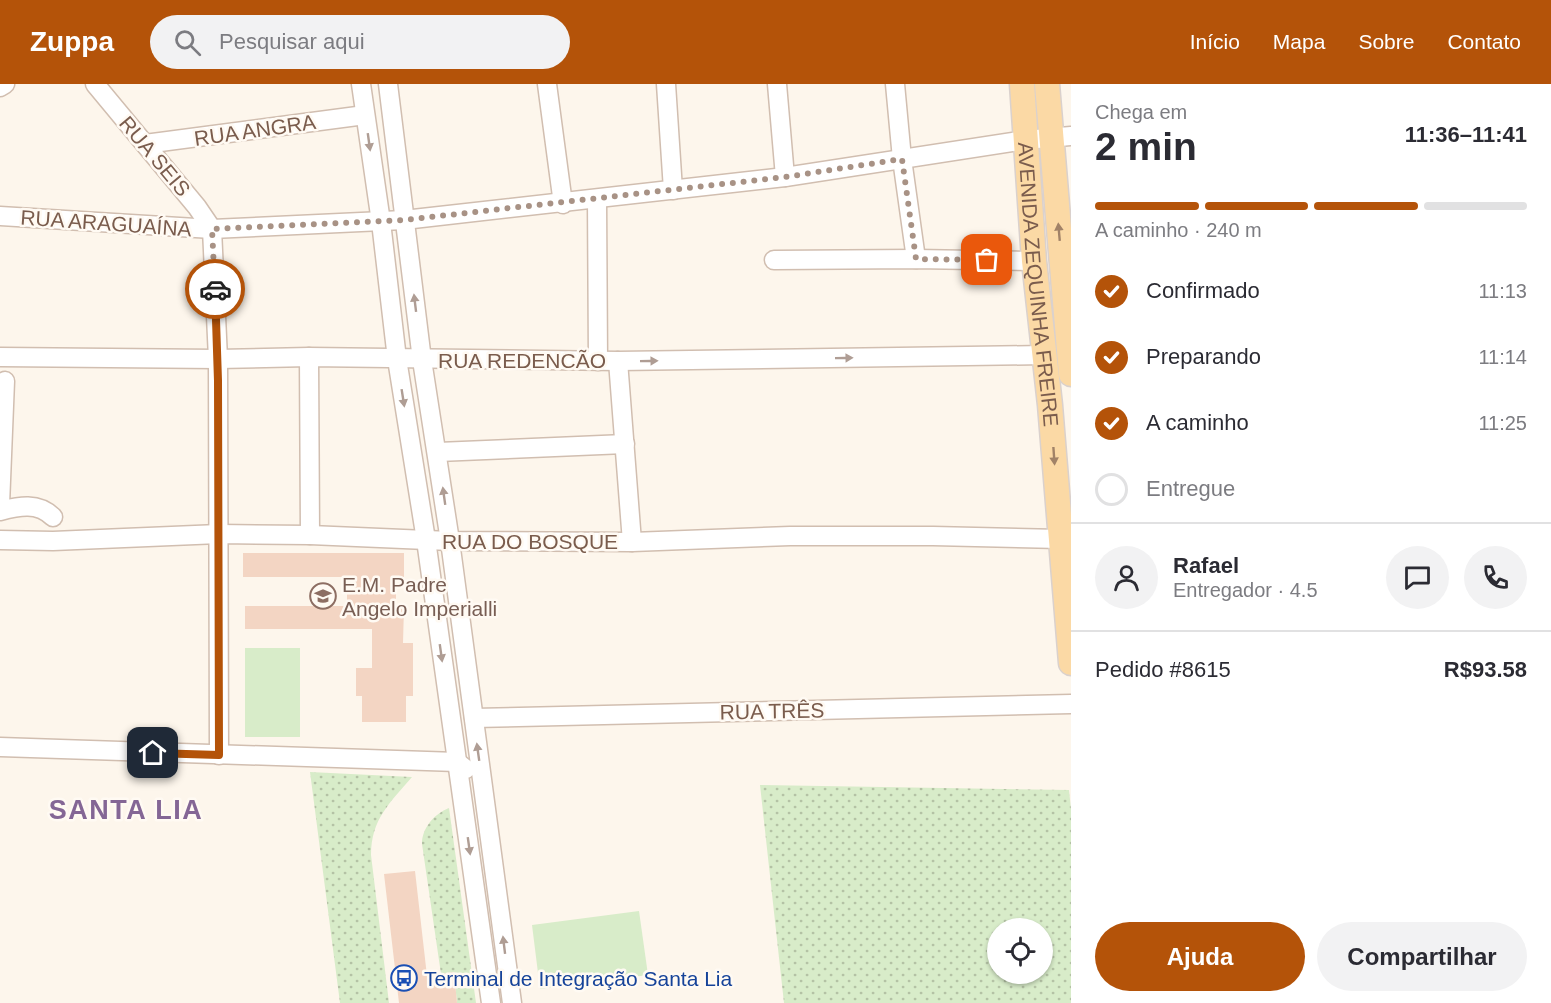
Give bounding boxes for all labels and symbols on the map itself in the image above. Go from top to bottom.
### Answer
street label: RUA ANGRA [193,110,317,150]
street label: RUA SEIS [115,112,195,200]
one-way arrow [365,133,374,152]
street label: AVENIDA ZEQUINHA FREIRE [1014,141,1063,427]
street label: RUA ARAGUAÍNA [20,206,192,240]
one-way arrow [1054,223,1064,242]
pin [961,234,1012,285]
courier [185,259,245,319]
one-way arrow [410,294,419,313]
street label: RUA REDENCÃO [438,349,606,372]
one-way arrow [834,353,853,362]
one-way arrow [639,356,658,365]
one-way arrow [398,388,407,407]
one-way arrow [1049,447,1059,466]
one-way arrow [439,486,448,505]
street label: RUA DO BOSQUE [442,530,618,553]
place label: E.M. Padre Angelo Imperialli [342,573,497,620]
school or university icon: E.M. Padre Angelo Imperialli [308,581,338,611]
one-way arrow [437,643,446,662]
street label: RUA TRÊS [719,699,825,723]
pin [127,727,178,778]
one-way arrow [474,742,483,761]
district label: SANTA LIA [49,795,203,825]
one-way arrow [464,836,473,855]
one-way arrow [499,935,509,954]
bus stop icon: Terminal de Integração Santa Lia [389,963,419,993]
place label: Terminal de Integração Santa Lia [424,967,733,990]

